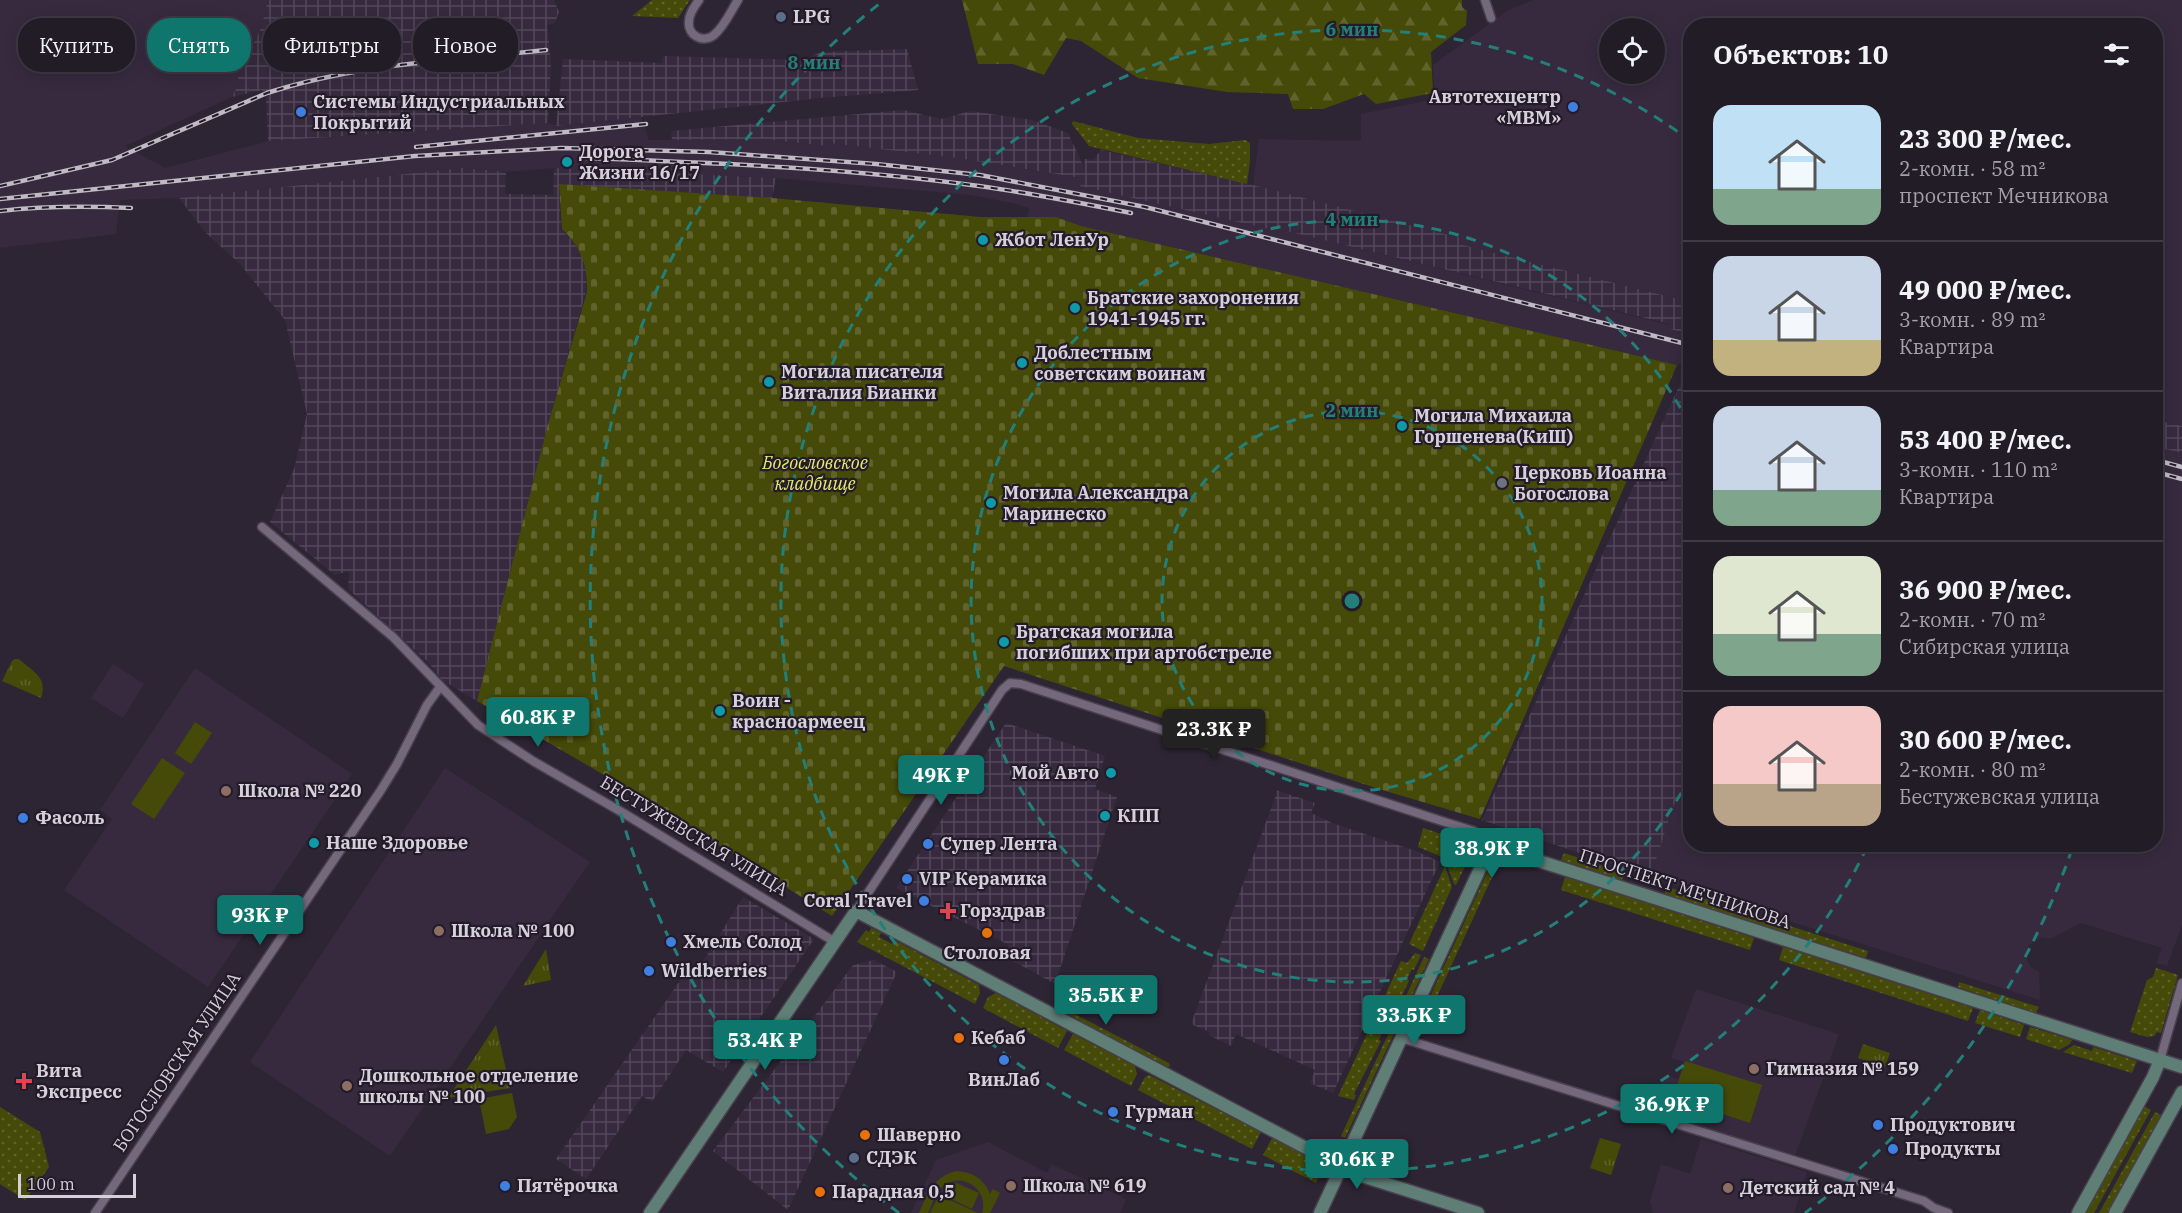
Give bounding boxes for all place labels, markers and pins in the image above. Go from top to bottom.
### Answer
place label: LPG [793,5,830,28]
marker: LPG [774,10,788,24]
place label: Автотехцентр «МВМ» [1429,85,1561,129]
place label: Системы Индустриальных Покрытий [313,90,565,134]
marker: Автотехцентр «МВМ» [1566,100,1580,114]
marker: Системы Индустриальных Покрытий [294,105,308,119]
place label: Дорога Жизни 16/17 [579,140,700,184]
marker: Дорога Жизни 16/17 [560,155,574,169]
place label: Жбот ЛенУр [995,228,1109,251]
marker: Жбот ЛенУр [976,233,990,247]
place label: Братские захоронения 1941-1945 гг. [1087,286,1299,330]
marker: Братские захоронения 1941-1945 гг. [1068,301,1082,315]
place label: Доблестным советским воинам [1034,341,1206,385]
marker: Доблестным советским воинам [1015,356,1029,370]
place label: Могила писателя Виталия Бианки [781,360,943,404]
marker: Могила писателя Виталия Бианки [762,375,776,389]
place label: Могила Михаила Горшенева(КиШ) [1414,404,1573,448]
marker: Могила Михаила Горшенева(КиШ) [1395,419,1409,433]
place label: Церковь Иоанна Богослова [1514,461,1667,505]
marker: Церковь Иоанна Богослова [1495,476,1509,490]
place label: Могила Александра Маринеско [1003,481,1189,525]
marker: Могила Александра Маринеско [984,496,998,510]
centre of rings [1342,591,1362,611]
place label: Братская могила погибших при артобстреле [1016,620,1272,664]
marker: Братская могила погибших при артобстреле [997,635,1011,649]
place label: Воин - красноармеец [732,689,866,733]
pin: 60.8K ₽ [483,697,593,748]
marker: Воин - красноармеец [713,704,727,718]
pin: 23.3K ₽ [1159,709,1269,760]
pin: 49K ₽ [899,755,983,806]
place label: Мой Авто [1011,761,1099,784]
marker: Мой Авто [1104,766,1118,780]
place label: Школа № 220 [238,779,362,802]
marker: Школа № 220 [219,784,233,798]
place label: КПП [1117,804,1160,827]
place label: Фасоль [35,806,104,829]
marker: КПП [1098,809,1112,823]
marker: Фасоль [16,811,30,825]
pin: 38.9K ₽ [1437,828,1547,879]
place label: Наше Здоровье [326,831,468,854]
place label: Супер Лента [940,832,1058,855]
marker: Наше Здоровье [307,836,321,850]
marker: Супер Лента [921,837,935,851]
place label: VIP Керамика [919,867,1047,890]
marker: VIP Керамика [900,872,914,886]
place label: Coral Travel [803,889,912,912]
marker: Coral Travel [917,894,931,908]
pin: 93K ₽ [218,895,302,946]
place label: Горздрав [960,899,1046,922]
marker: Горздрав [941,904,955,918]
place label: Школа № 100 [451,919,575,942]
marker: Школа № 100 [432,924,446,938]
marker: Столовая [980,926,994,940]
place label: Хмель Солод [683,930,802,953]
marker: Хмель Солод [664,935,678,949]
place label: Столовая [943,941,1031,964]
place label: Wildberries [661,959,767,982]
marker: Wildberries [642,964,656,978]
pin: 35.5K ₽ [1051,975,1161,1026]
pin: 33.5K ₽ [1359,995,1469,1046]
pin: 53.4K ₽ [710,1020,820,1071]
place label: Кебаб [971,1026,1026,1049]
marker: Кебаб [952,1031,966,1045]
marker: ВинЛаб [997,1053,1011,1067]
place label: Гимназия № 159 [1766,1057,1919,1080]
place label: Вита Экспресс [36,1059,122,1103]
marker: Гимназия № 159 [1747,1062,1761,1076]
place label: Дошкольное отделение школы № 100 [359,1064,579,1108]
place label: ВинЛаб [968,1068,1040,1091]
marker: Вита Экспресс [17,1074,31,1088]
marker: Дошкольное отделение школы № 100 [340,1079,354,1093]
pin: 36.9K ₽ [1617,1084,1727,1135]
place label: Гурман [1125,1100,1193,1123]
marker: Гурман [1106,1105,1120,1119]
place label: Продуктович [1890,1113,2016,1136]
marker: Продуктович [1871,1118,1885,1132]
place label: Шаверно [877,1123,961,1146]
marker: Шаверно [858,1128,872,1142]
place label: Продукты [1905,1137,2001,1160]
pin: 30.6K ₽ [1302,1139,1412,1190]
marker: Продукты [1886,1142,1900,1156]
place label: СДЭК [866,1146,918,1169]
marker: СДЭК [847,1151,861,1165]
place label: Пятёрочка [517,1174,618,1197]
place label: Школа № 619 [1023,1174,1147,1197]
place label: Детский сад № 4 [1740,1176,1895,1199]
marker: Пятёрочка [498,1179,512,1193]
marker: Школа № 619 [1004,1179,1018,1193]
place label: Парадная 0,5 [832,1180,955,1203]
marker: Детский сад № 4 [1721,1181,1735,1195]
marker: Парадная 0,5 [813,1185,827,1199]

